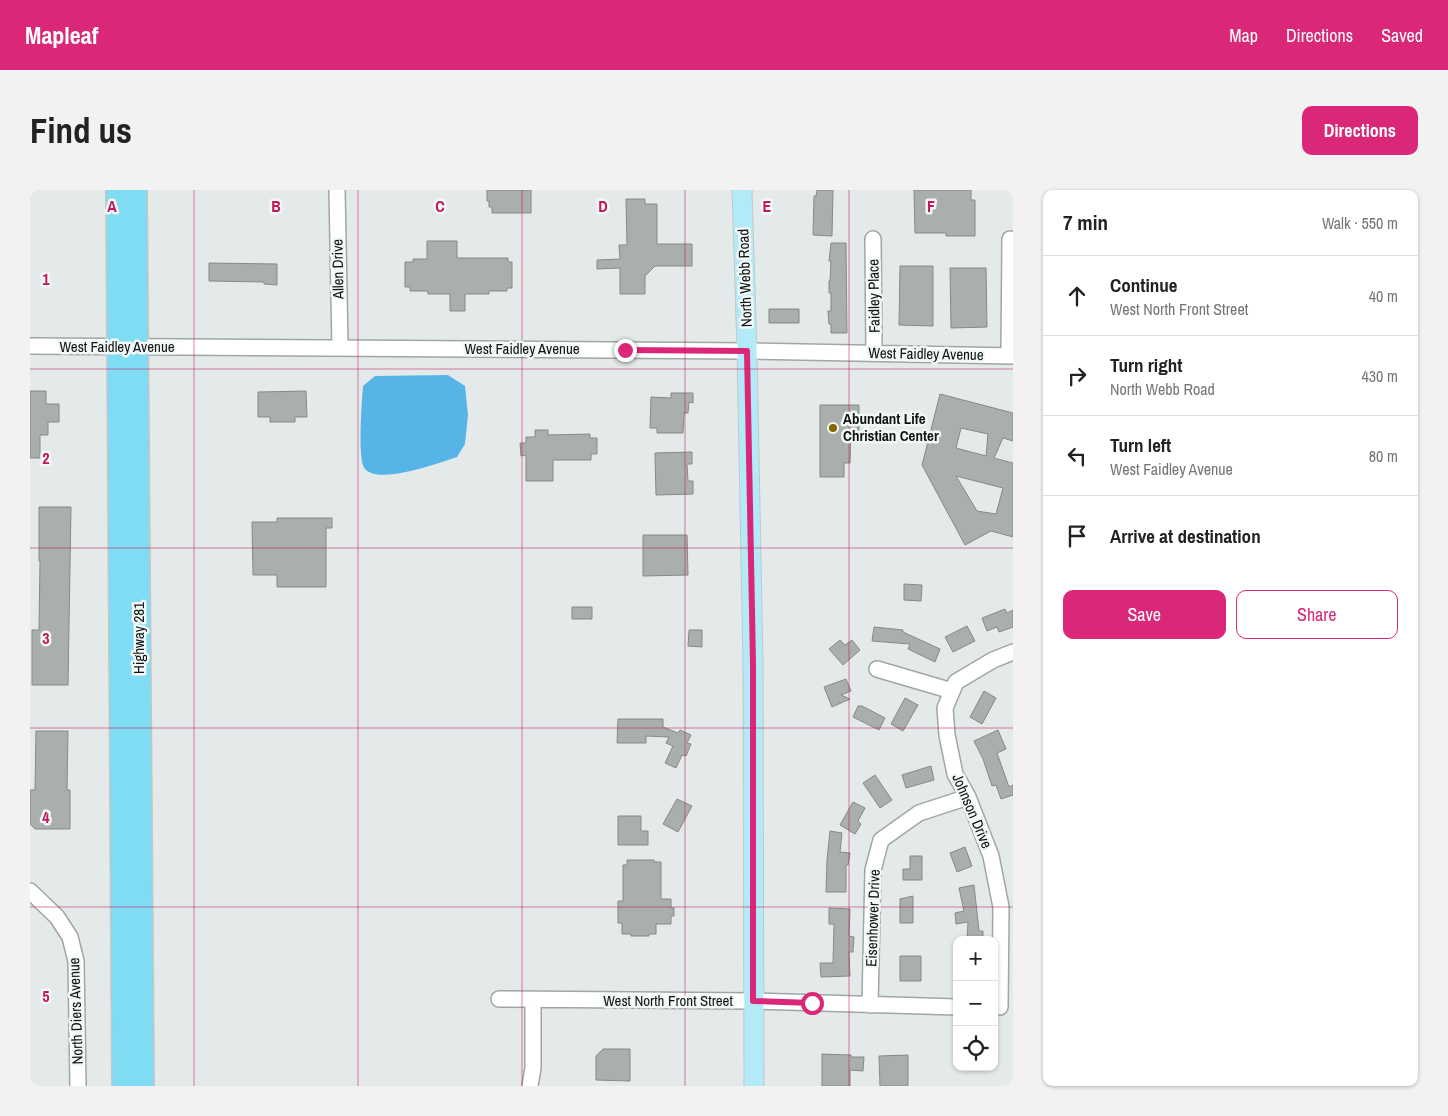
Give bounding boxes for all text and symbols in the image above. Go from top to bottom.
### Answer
text: Mapleaf [25,19,98,51]
text: Map [1229,23,1258,48]
text: Directions [1286,23,1353,48]
text: Saved [1381,23,1423,48]
button: Directions [1302,106,1418,155]
text: Find us [30,107,132,154]
text: A [107,195,117,217]
text: B [271,195,281,217]
text: C [435,195,445,217]
text: D [598,195,608,217]
text: E [763,195,772,217]
text: F [927,195,935,217]
text: 7 min [1063,208,1108,237]
text: Walk · 550 m [1322,212,1398,234]
street label: North Webb Road [732,229,757,327]
street label: Allen Drive [326,239,349,300]
street label: Faidley Place [862,259,885,333]
text: 1 [42,268,50,290]
text: Continue [1110,272,1178,298]
icon: ahead [1063,282,1091,310]
text: 40 m [1369,285,1398,307]
text: West North Front Street [1110,298,1248,320]
street label: West Faidley Avenue [59,336,175,357]
street label: West Faidley Avenue [464,338,580,359]
route end [614,339,637,362]
street label: West Faidley Avenue [868,342,984,365]
text: Turn right [1110,352,1182,378]
icon: right [1063,362,1091,390]
text: 430 m [1362,365,1398,387]
text: North Webb Road [1110,378,1215,400]
place label: Abundant Life Christian Center [843,408,939,446]
marker: Abundant Life Christian Center [827,422,839,434]
text: Turn left [1110,432,1171,458]
icon: left [1063,442,1091,470]
text: 80 m [1369,445,1398,467]
text: 2 [42,447,50,469]
text: West Faidley Avenue [1110,458,1233,480]
icon: arrive [1063,522,1091,550]
text: Arrive at destination [1110,523,1261,549]
button: Save [1063,590,1226,639]
button: Share [1236,590,1398,639]
street label: Highway 281 [128,602,149,674]
text: 3 [42,627,50,649]
street label: Johnson Drive [947,770,998,852]
text: 4 [42,806,50,828]
street label: Eisenhower Drive [860,869,885,967]
map controls [953,936,998,1071]
button: + [953,936,998,981]
street label: North Diers Avenue [63,957,88,1065]
button: − [953,981,998,1026]
text: 5 [42,985,50,1007]
street label: West North Front Street [603,990,733,1011]
route start [801,992,824,1015]
button: locate [953,1026,998,1071]

